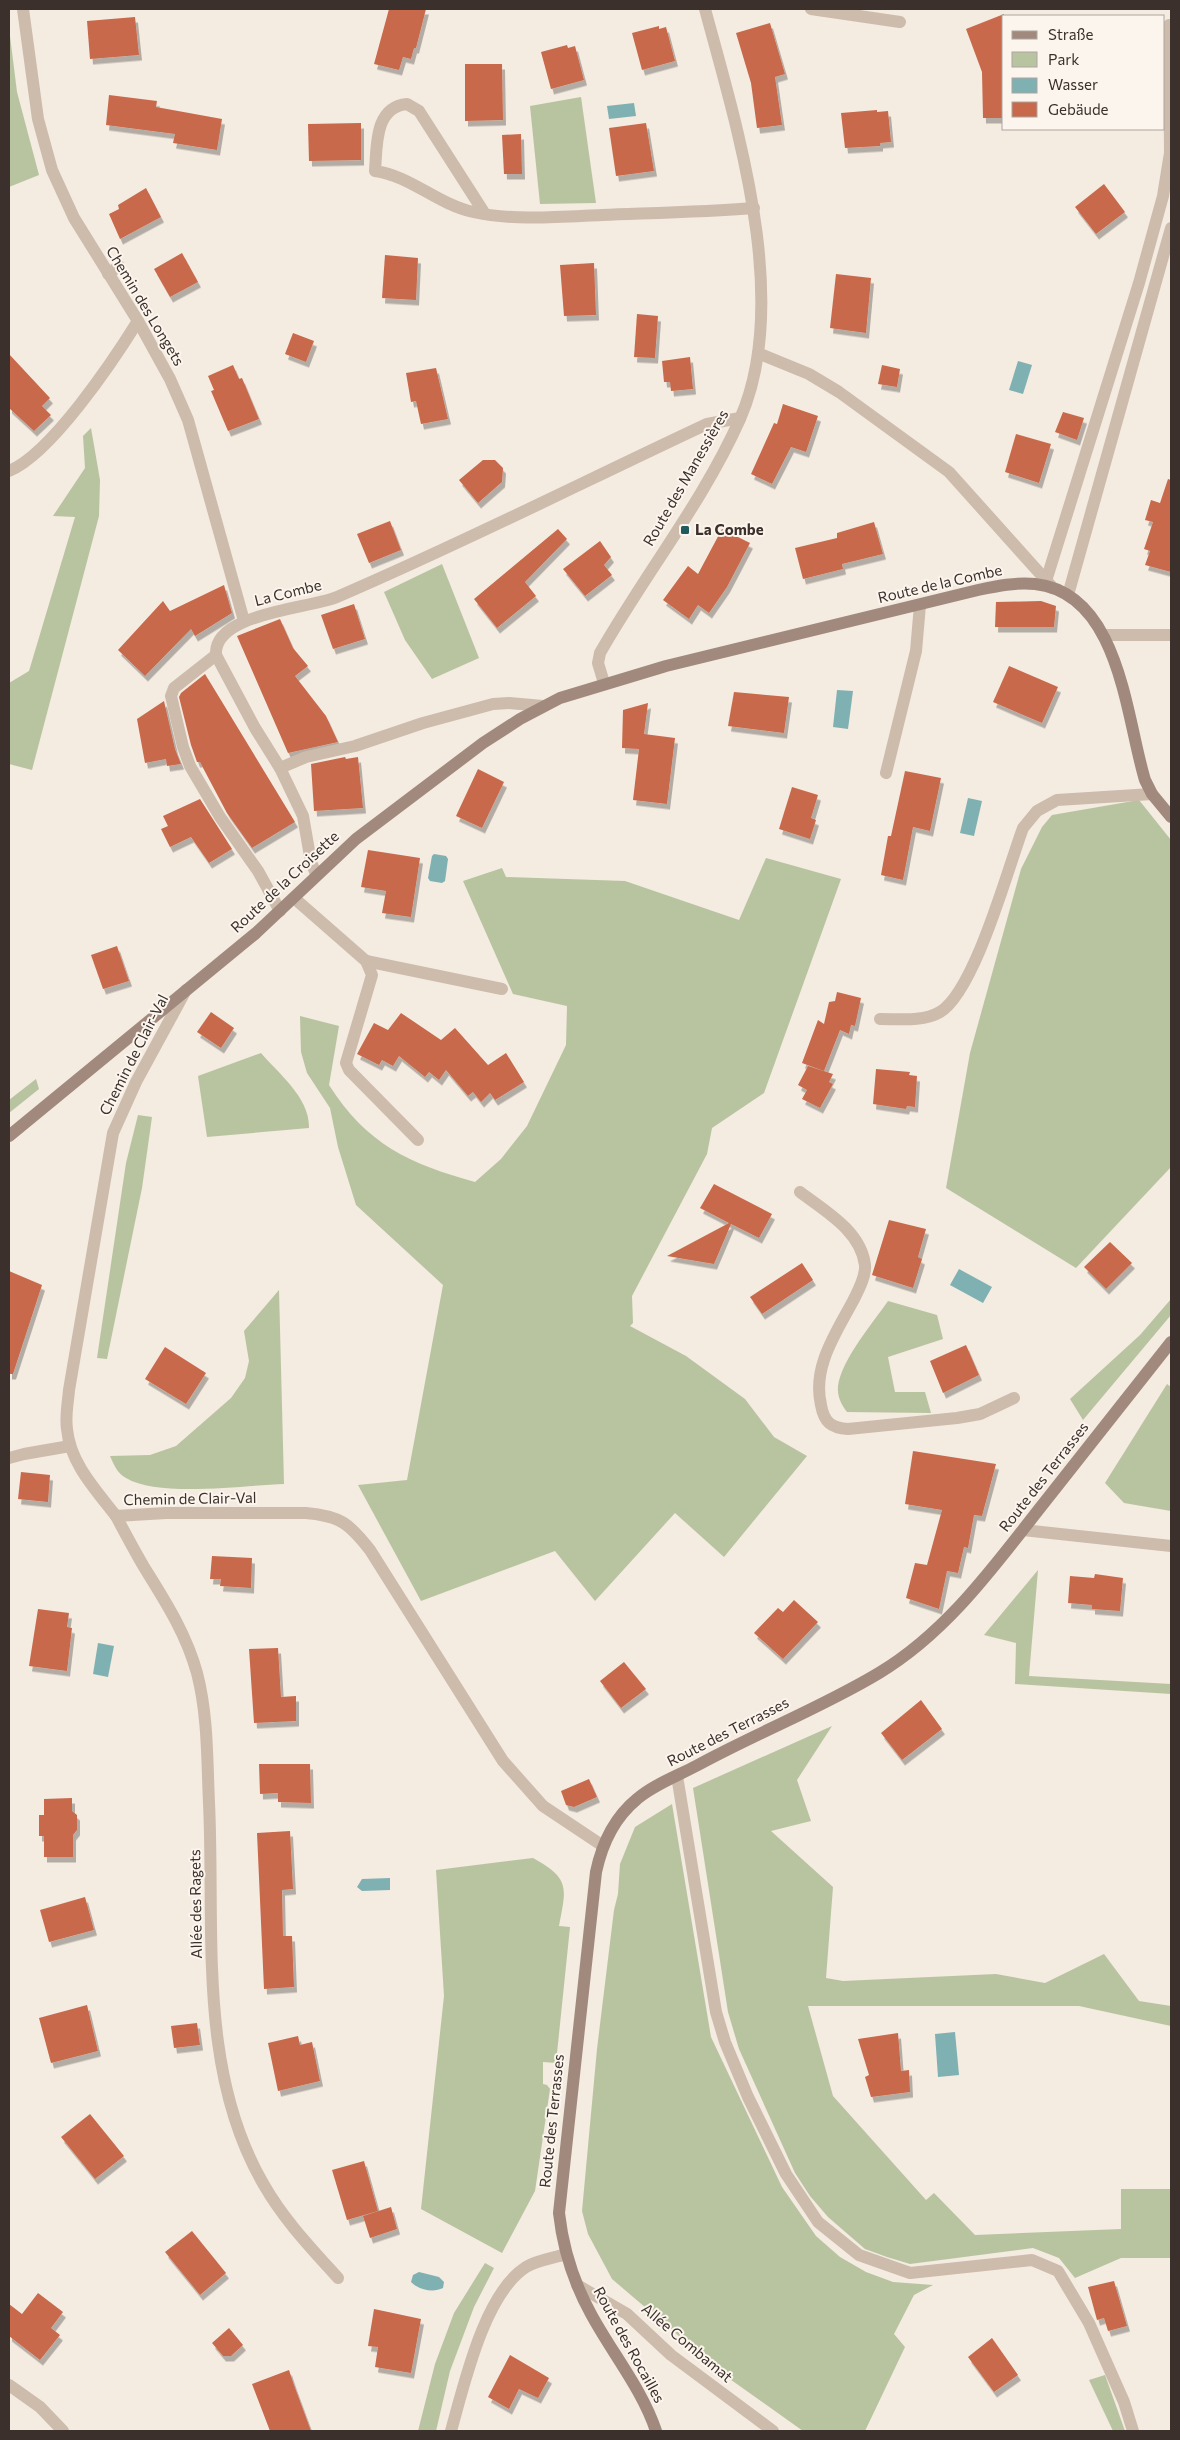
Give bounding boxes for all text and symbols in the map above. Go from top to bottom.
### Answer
legend [1002,15,1165,130]
text: Straße [1048,25,1094,43]
text: Park [1048,50,1079,68]
text: Wasser [1048,75,1098,93]
text: Gebäude [1048,100,1109,118]
street label: Chemin des Longets [103,242,189,369]
street label: Route des Manessières [639,406,732,549]
place label: La Combe [695,520,764,538]
marker: La Combe [679,524,691,536]
street label: Route de la Combe [876,560,1004,606]
street label: La Combe [252,575,323,609]
street label: Route de la Croisette [227,826,342,936]
street label: Chemin de Clair-Val [95,991,171,1118]
street label: Route des Terrasses [995,1418,1092,1535]
street label: Chemin de Clair-Val [123,1488,257,1508]
street label: Route des Terrasses [664,1693,792,1770]
street label: Allée des Ragets [185,1849,205,1959]
street label: Route des Terrasses [535,2053,567,2189]
street label: Route des Rocailles [590,2283,669,2406]
street label: Allée Combamat [639,2299,737,2385]

